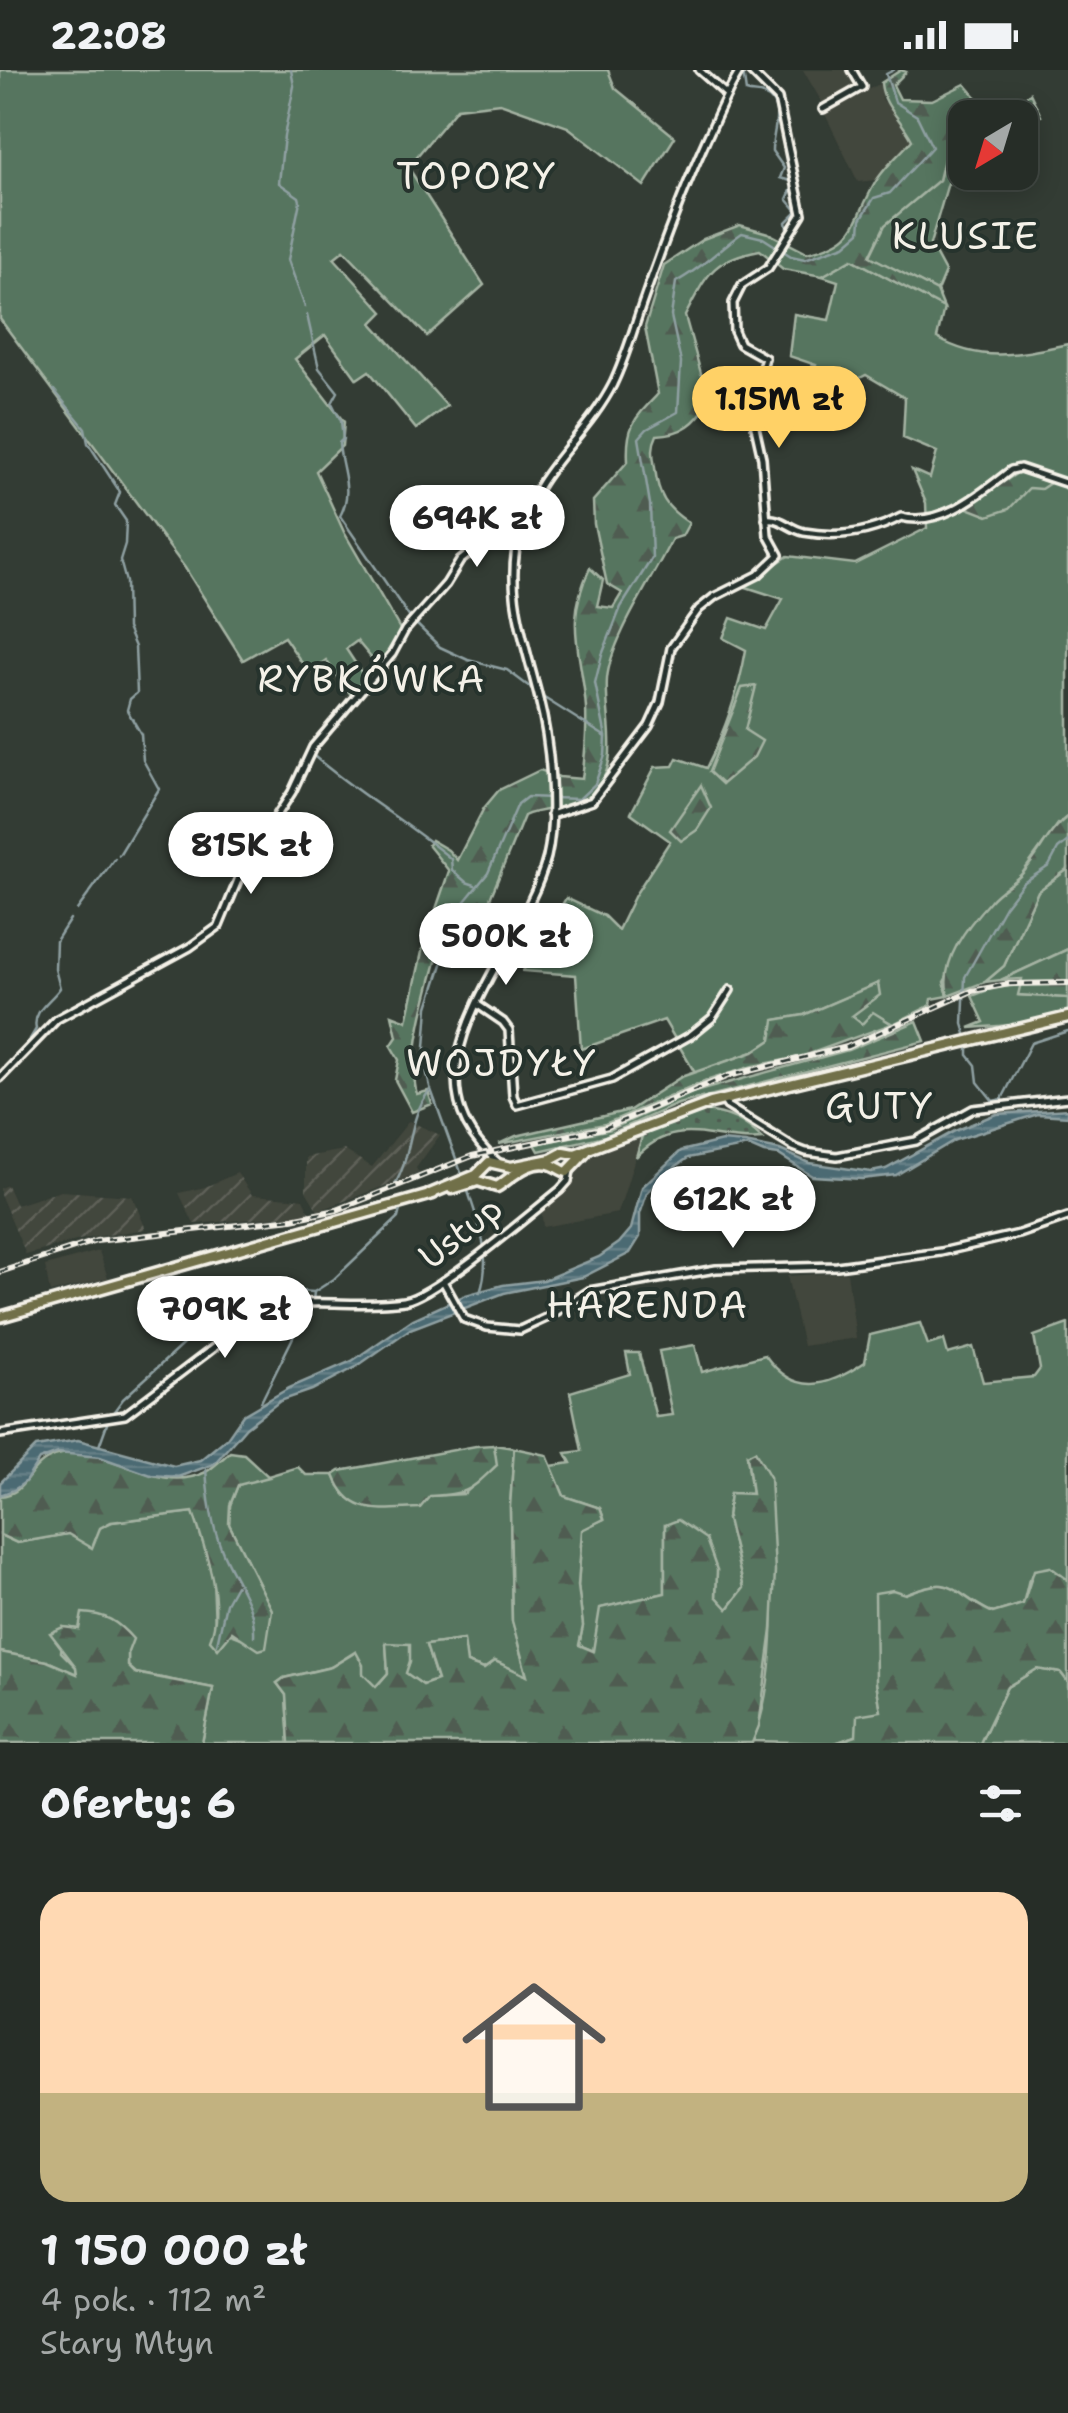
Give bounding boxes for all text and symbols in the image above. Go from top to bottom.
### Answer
text: 22:08 [50,10,167,61]
north arrow [948,100,1038,190]
map controls [948,100,1038,190]
district label: TOPORY [396,150,558,201]
district label: KLUSIE [892,210,1040,261]
pin: 1.15M zł [676,366,882,451]
text: 1.15M zł [714,377,844,420]
pin: 694K zł [385,485,569,570]
text: 694K zł [412,496,542,539]
district label: RYBKÓWKA [257,653,487,704]
pin: 815K zł [159,812,343,897]
text: 815K zł [190,823,312,866]
pin: 500K zł [414,903,598,988]
text: 500K zł [441,914,571,957]
district label: WOJDYŁY [406,1037,598,1088]
district label: GUTY [825,1080,935,1131]
pin: 612K zł [641,1166,825,1251]
text: 612K zł [673,1177,793,1220]
street label: Ustup [409,1185,511,1279]
pin: 709K zł [133,1276,317,1361]
district label: HARENDA [546,1279,750,1330]
text: 709K zł [159,1287,291,1330]
text: Oferty: 6 [40,1775,236,1831]
icon: filters [973,1776,1028,1831]
icon: home [444,1957,624,2137]
text: 1 150 000 zł [40,2222,307,2278]
text: 4 pok. · 112 m² [40,2278,267,2321]
text: Stary Młyn [40,2321,214,2364]

